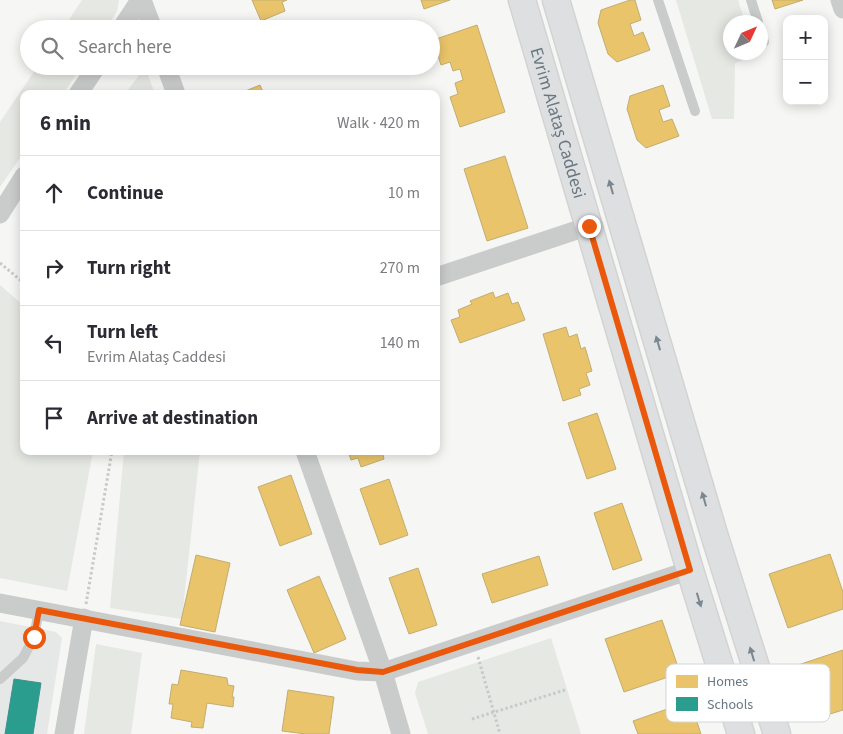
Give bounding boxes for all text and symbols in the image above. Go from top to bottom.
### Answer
north arrow [723,15,768,60]
map controls [783,15,828,105]
button: + [783,15,828,60]
search box [20,20,440,75]
icon: search [38,34,66,62]
text: Search here [78,34,172,61]
street label: Evrim Alataş Caddesi [524,44,592,201]
button: − [783,60,828,105]
text: 6 min [40,108,91,138]
text: Walk · 420 m [337,112,420,134]
icon: ahead [40,179,68,207]
text: Continue [87,180,164,207]
one-way arrow [607,180,615,195]
text: 10 m [388,182,420,204]
route end [578,215,601,238]
icon: right [40,254,68,282]
text: Turn right [87,255,171,282]
text: 270 m [380,257,420,279]
text: Turn left [87,319,158,346]
icon: left [40,329,68,357]
text: 140 m [380,332,420,354]
one-way arrow [653,335,661,350]
text: Evrim Alataş Caddesi [87,346,226,368]
icon: arrive [40,404,68,432]
text: Arrive at destination [87,405,258,432]
one-way arrow [699,491,707,506]
one-way arrow [696,593,704,608]
route start [23,626,46,649]
one-way arrow [747,646,755,661]
legend [666,664,830,722]
text: Homes [707,672,748,692]
text: Schools [707,695,753,715]

